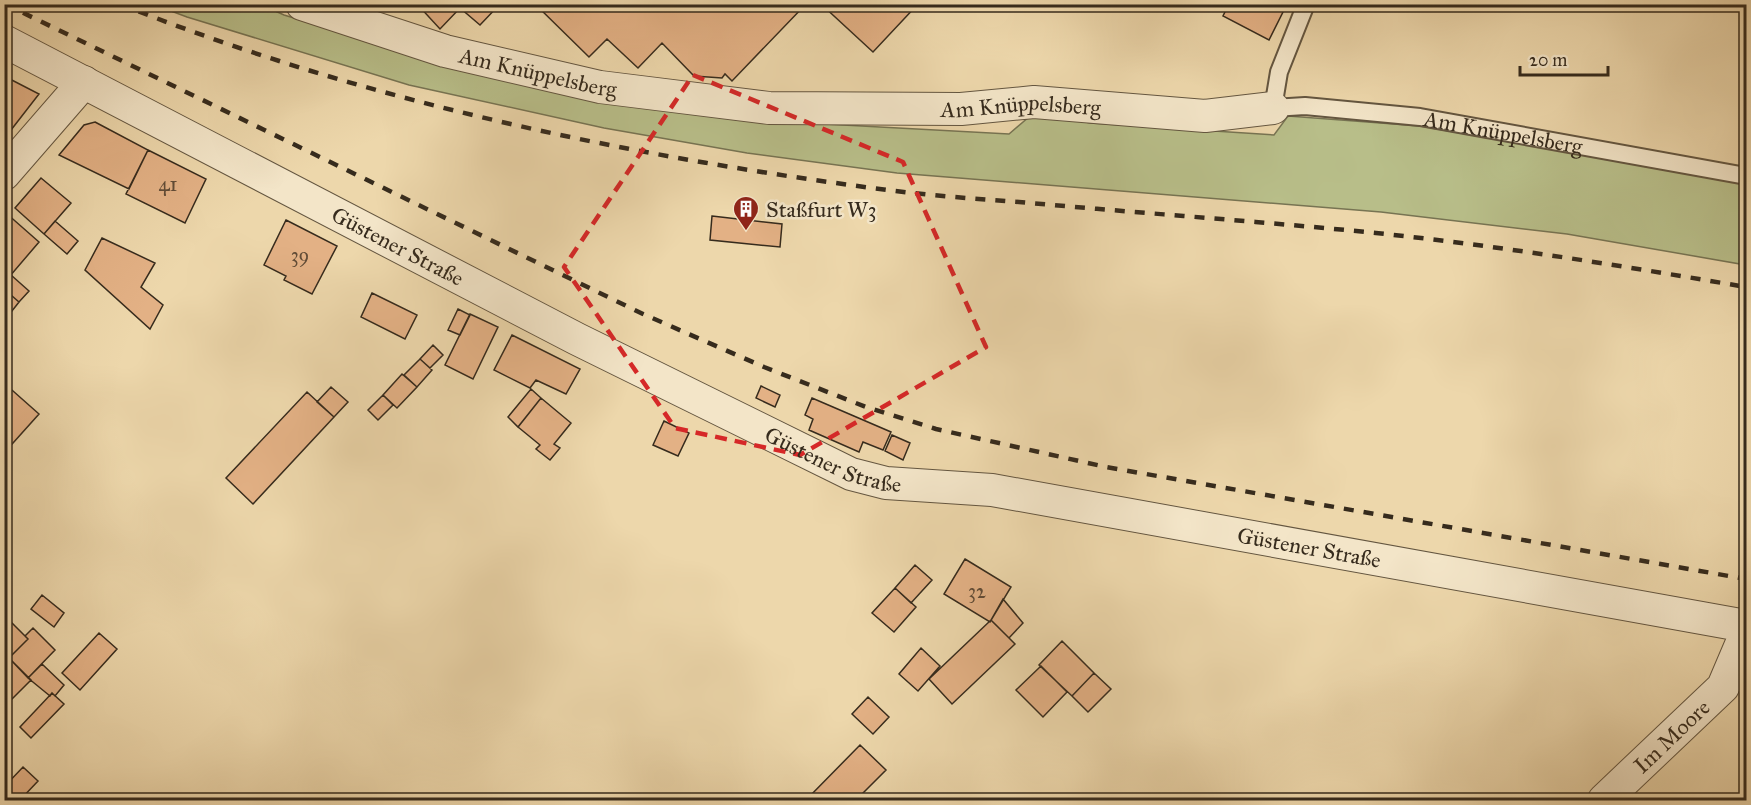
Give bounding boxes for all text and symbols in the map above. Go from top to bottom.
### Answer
scale bar [1520,39,1608,77]
street label: Am Knüppelsberg [456,41,619,103]
text: 20 m [1529,49,1567,71]
street label: Am Knüppelsberg [940,88,1103,123]
street label: Am Knüppelsberg [1421,104,1586,160]
house number: 41 [158,172,178,196]
building icon: Staßfurt W3 [731,194,761,232]
place label: Staßfurt W3 [766,196,877,223]
street label: Güstener Straße [327,200,469,291]
house number: 39 [291,243,309,267]
street label: Güstener Straße [761,420,902,497]
street label: Güstener Straße [1235,521,1383,573]
house number: 32 [968,579,986,603]
street label: Im Moore [1628,694,1715,778]

